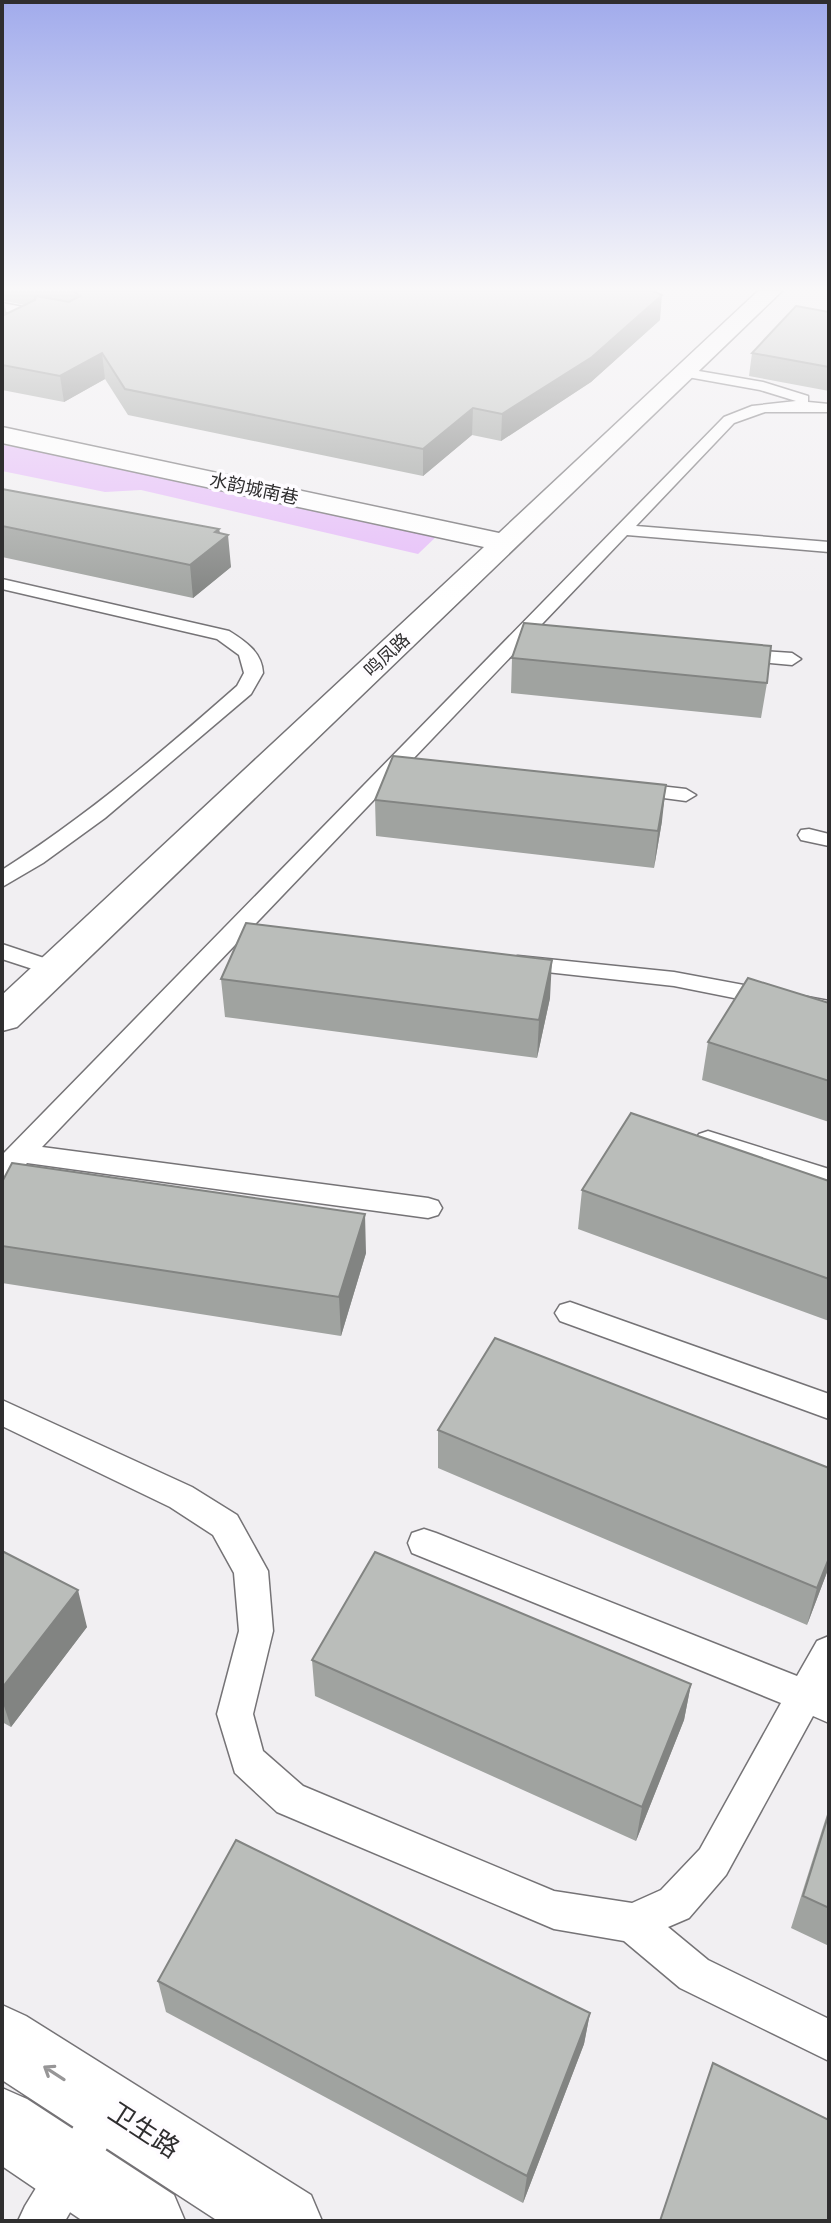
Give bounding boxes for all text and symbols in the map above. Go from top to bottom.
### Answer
street label: 水韵城南巷 [208,468,301,509]
street label: 鸣凤路 [359,628,414,681]
one-way arrow [44,2065,66,2082]
street label: 卫生路 [102,2094,186,2166]

